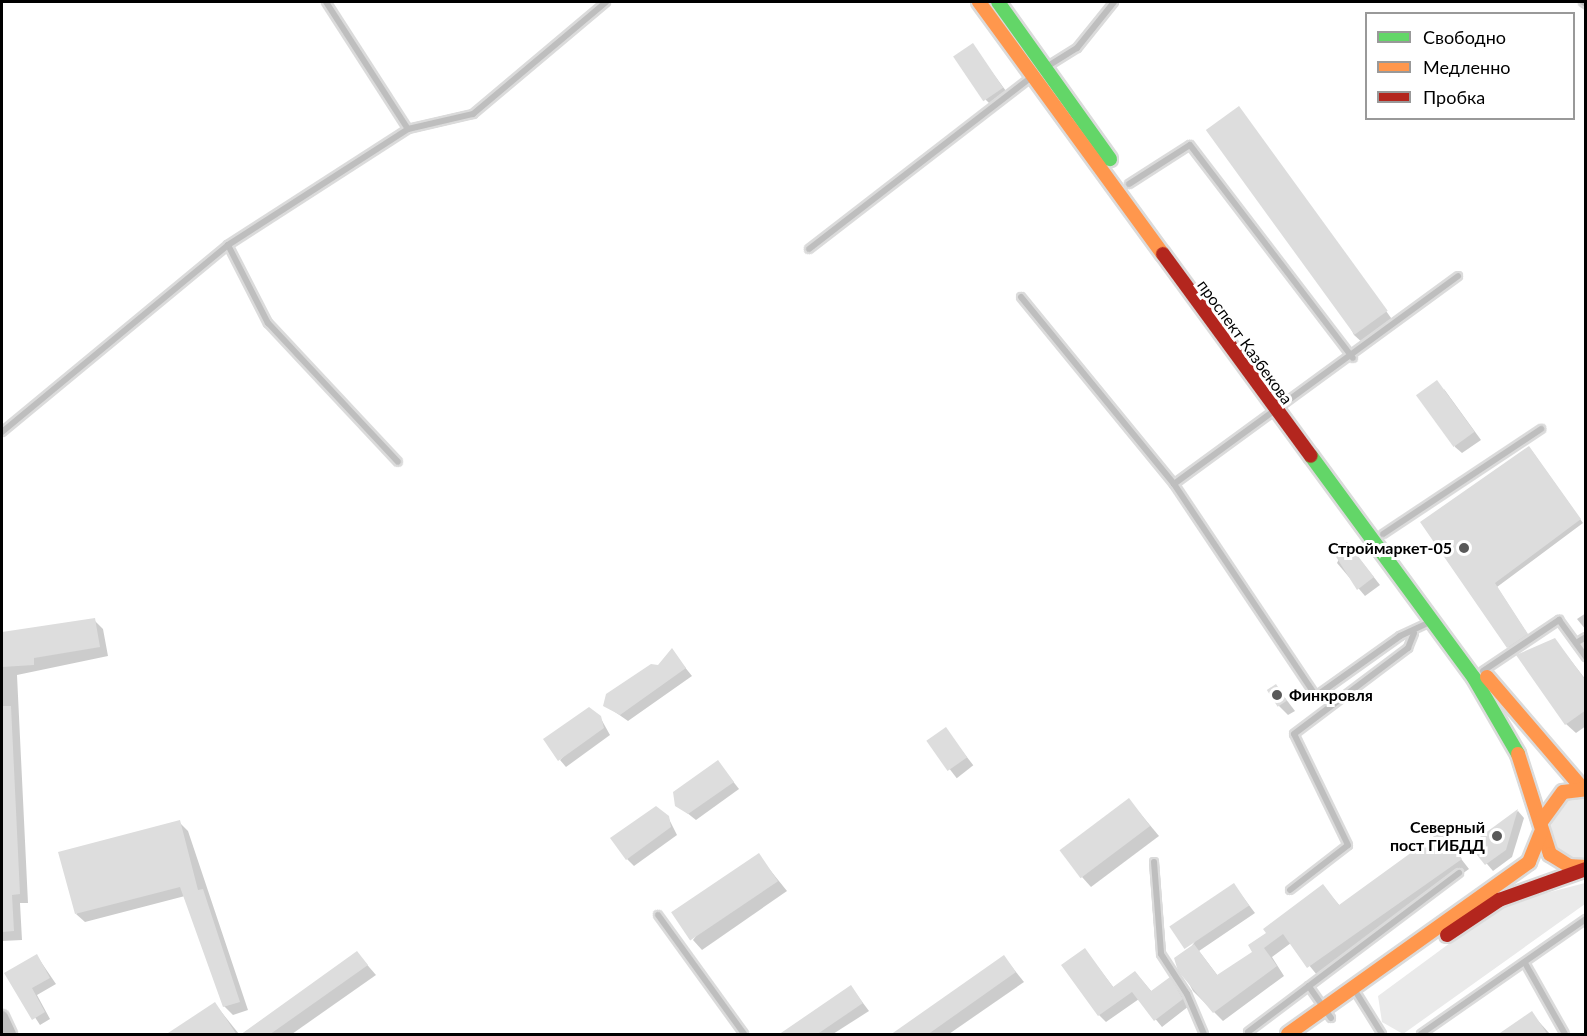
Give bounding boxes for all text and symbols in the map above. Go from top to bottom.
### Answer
legend [1365,12,1575,120]
text: Свободно [1423,26,1506,48]
text: Медленно [1423,56,1511,78]
text: Пробка [1423,86,1485,108]
street label: проспект Казбекова [1193,276,1297,408]
place label: Строймаркет-05 [1328,538,1452,558]
marker: Строймаркет-05 [1457,541,1471,555]
place label: Финкровля [1289,685,1373,705]
marker: Финкровля [1270,688,1284,702]
place label: Северный пост ГИБДД [1390,817,1485,855]
marker: Северный пост ГИБДД [1490,829,1504,843]

